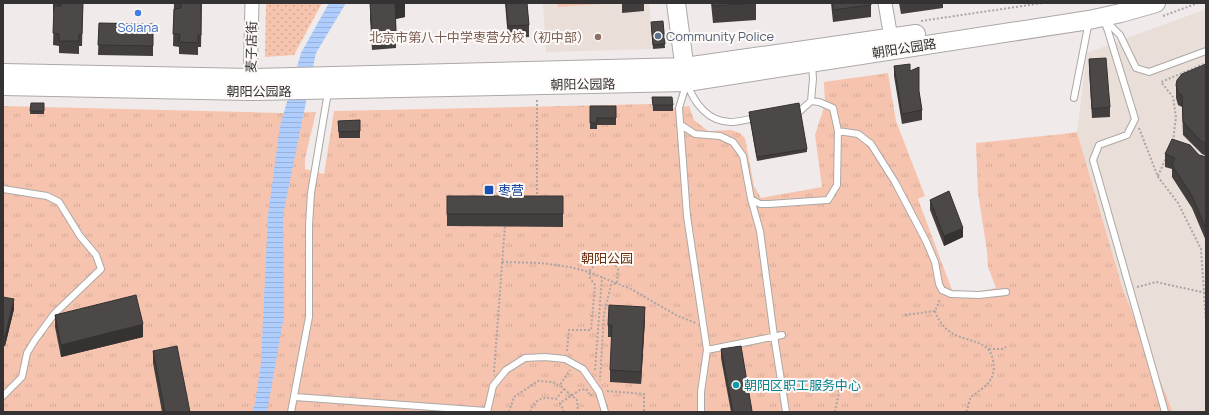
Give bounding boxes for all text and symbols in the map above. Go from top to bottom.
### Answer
marker: Solana [133,8,143,18]
place label: Solana [118,18,158,36]
street label: 麦子店街 [242,21,260,73]
place label: Community Police [666,27,775,45]
place label: 北京市第八十中学枣营分校（初中部） [369,28,590,46]
marker: Community Police [653,31,663,41]
marker: 北京市第八十中学枣营分校（初中部） [593,32,603,42]
street label: 朝阳公园路 [870,34,938,62]
street label: 朝阳公园路 [550,74,616,94]
street label: 朝阳公园路 [226,82,292,100]
place label: 枣营 [498,181,524,199]
marker: 枣营 [483,184,495,196]
park label: 朝阳公园 [581,249,633,267]
place label: 朝阳区职工服务中心 [744,376,861,394]
marker: 朝阳区职工服务中心 [731,380,741,390]

